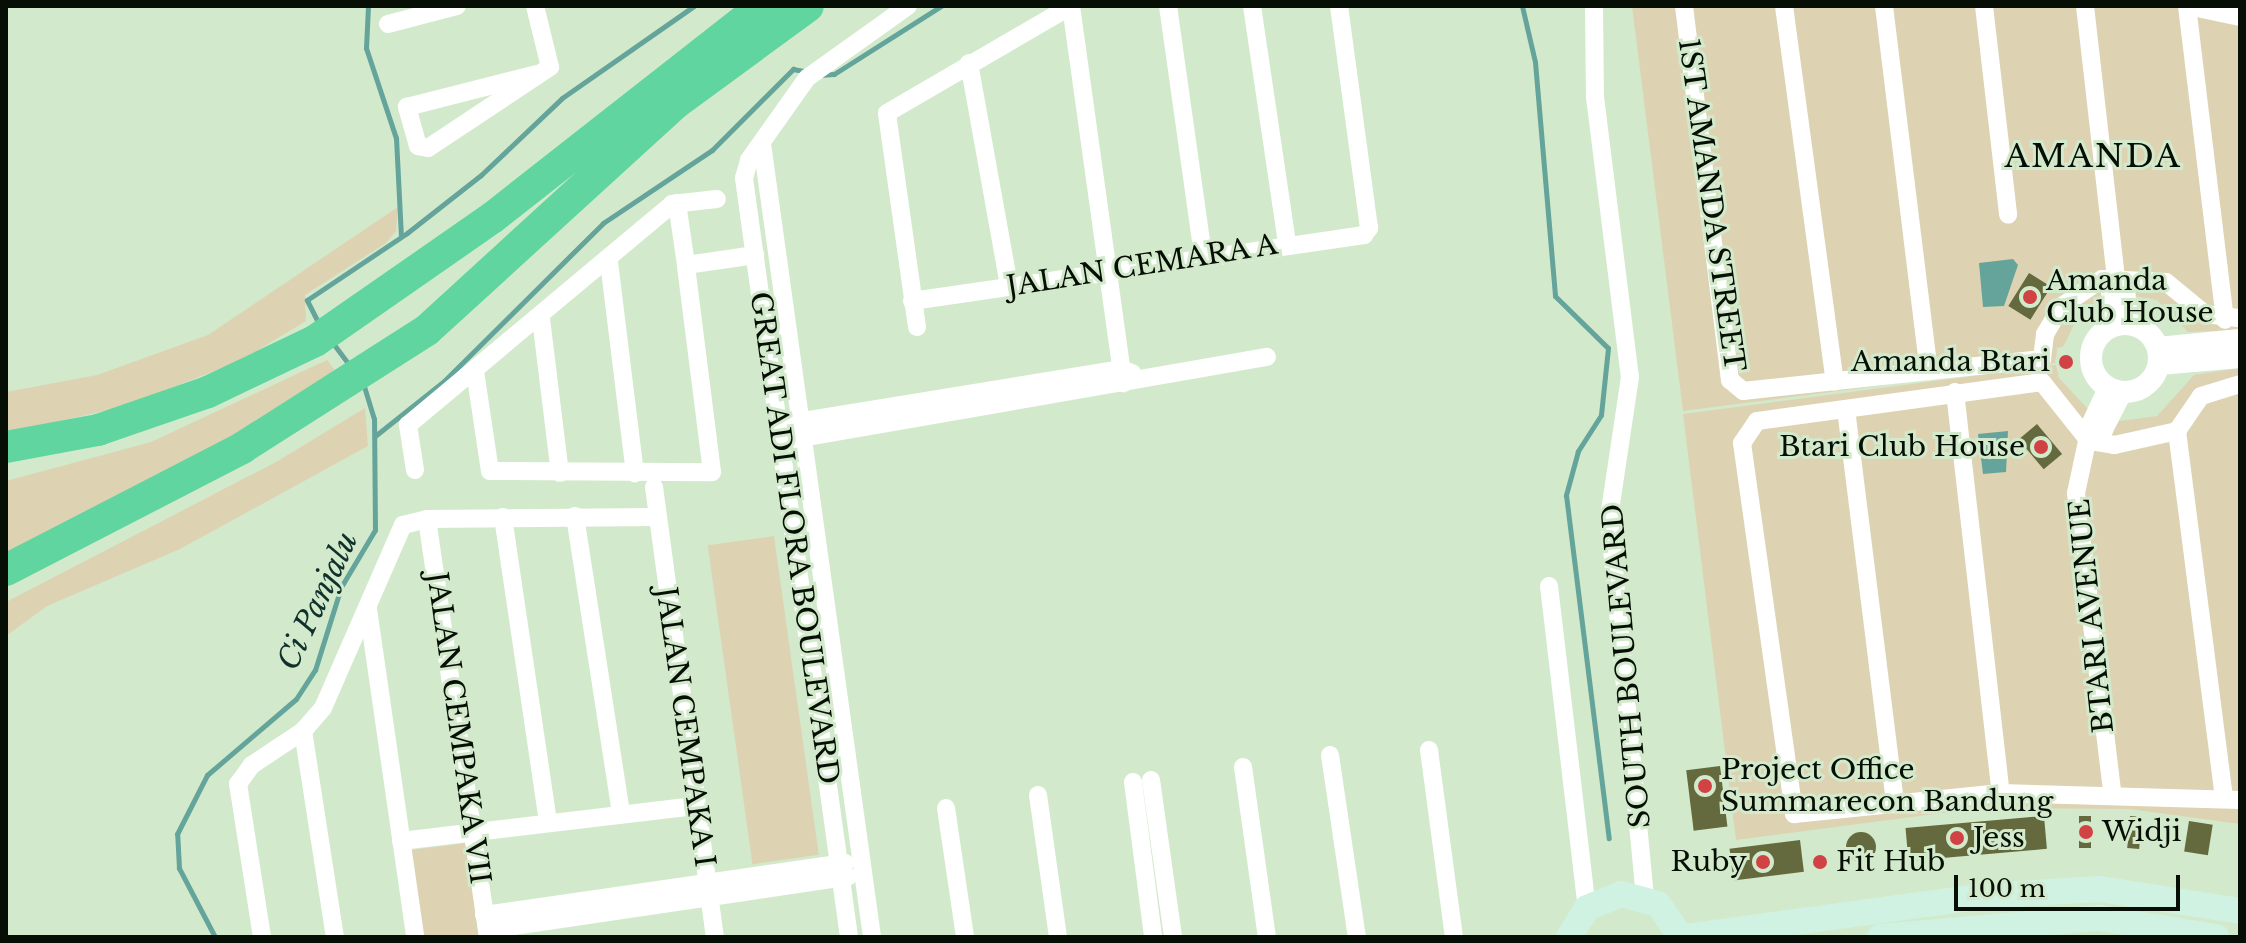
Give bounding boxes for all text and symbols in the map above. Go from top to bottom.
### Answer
street label: 1ST AMANDA STREET [1671,35,1751,375]
district label: AMANDA [2004,137,2182,175]
street label: JALAN CEMARA A [1003,228,1281,304]
place label: Amanda Club House [2046,264,2214,330]
street label: GREAT ADI FLORA BOULEVARD [743,288,845,788]
marker: Amanda Club House [2021,288,2039,306]
place label: Amanda Btari [1851,345,2050,379]
marker: Amanda Btari [2057,353,2075,371]
place label: Btari Club House [1779,430,2025,464]
marker: Btari Club House [2032,438,2050,456]
street label: BTARI AVENUE [2063,497,2121,735]
street label: SOUTH BOULEVARD [1596,502,1658,830]
water label: Ci Panjalu [270,526,366,676]
street label: JALAN CEMPAKA VII [419,569,497,887]
street label: JALAN CEMPAKA I [649,584,721,870]
place label: Project Office Summarecon Bandung [1721,753,2053,819]
marker: Project Office Summarecon Bandung [1696,777,1714,795]
place label: Widji [2102,815,2181,849]
place label: Jess [1973,821,2025,855]
marker: Widji [2077,823,2095,841]
marker: Jess [1948,829,1966,847]
place label: Ruby [1670,845,1747,879]
place label: Fit Hub [1836,845,1945,879]
marker: Ruby [1754,853,1772,871]
marker: Fit Hub [1811,853,1829,871]
scale bar [1958,859,2184,909]
text: 100 m [1968,874,2046,903]

